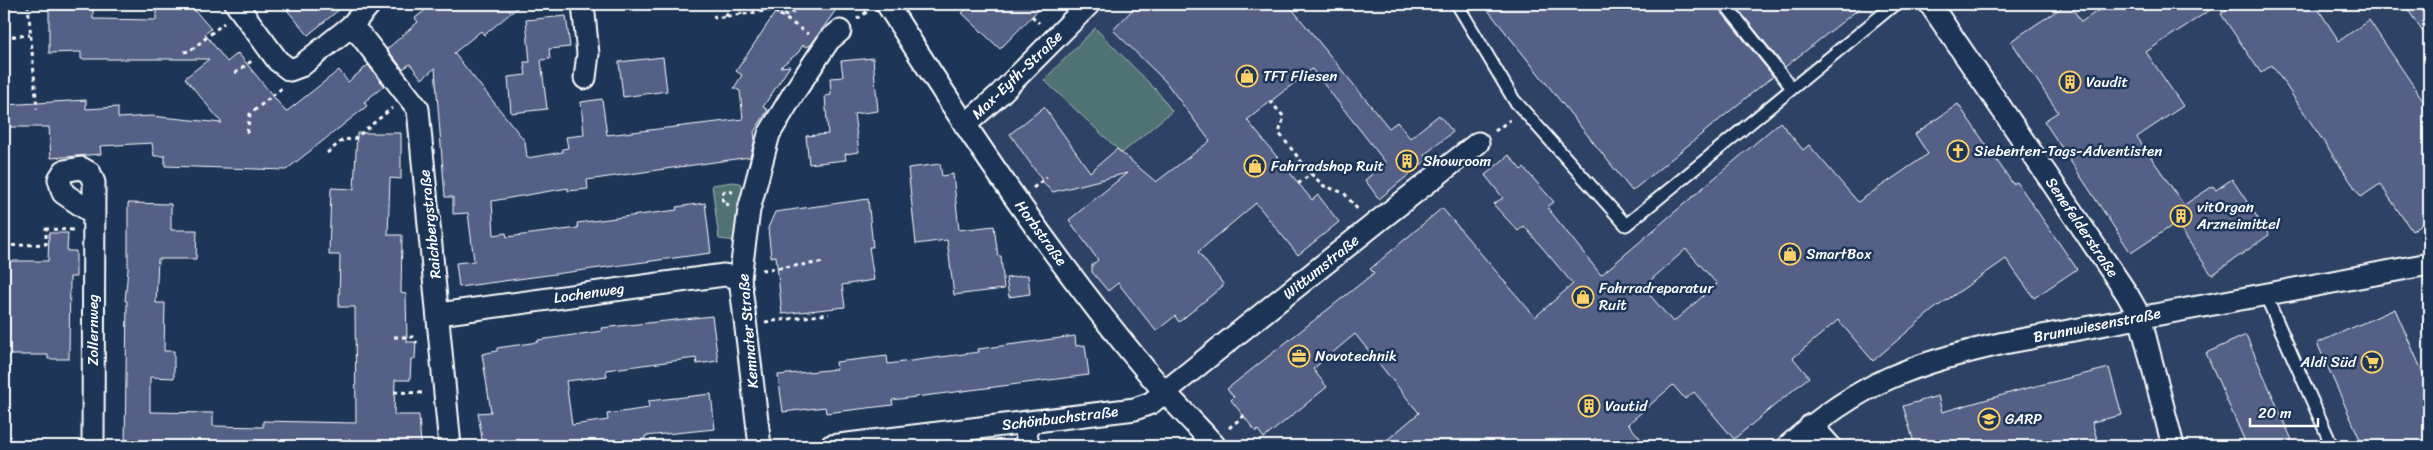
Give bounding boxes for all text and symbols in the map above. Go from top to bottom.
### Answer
street label: Max-Eyth-Straße [965,24,1069,126]
place label: TFT Fliesen [1263,63,1337,89]
shop icon: TFT Fliesen [1235,64,1259,88]
place label: Vaudit [2086,69,2128,95]
building icon: Vaudit [2058,70,2082,94]
place label: Siebenten-Tags-Adventisten [1974,138,2162,164]
church icon: Siebenten-Tags-Adventisten [1946,139,1970,163]
place label: Showroom [1423,148,1491,174]
building icon: Showroom [1395,149,1419,173]
place label: Fahrradshop Ruit [1271,153,1385,179]
shop icon: Fahrradshop Ruit [1243,154,1267,178]
street label: Raichbergstraße [411,168,449,280]
street label: Senefelderstraße [2039,171,2125,283]
street label: Horbstraße [1008,194,1074,272]
place label: vitOrgan Arzneimittel [2196,194,2281,237]
building icon: vitOrgan Arzneimittel [2169,204,2193,228]
street label: Wittumstraße [1277,228,1365,306]
place label: SmartBox [1806,241,1872,267]
shop icon: SmartBox [1778,242,1802,266]
street label: Kemnater Straße [730,272,766,389]
street label: Lochenweg [552,275,626,311]
place label: Fahrradreparatur Ruit [1599,275,1714,318]
shop icon: Fahrradreparatur Ruit [1571,285,1595,309]
street label: Zollernweg [80,294,106,366]
street label: Brunnwiesenstraße [2031,300,2163,350]
place label: Novotechnik [1315,343,1397,369]
office icon: Novotechnik [1287,344,1311,368]
place label: Aldi Süd [2300,349,2357,375]
supermarket icon: Aldi Süd [2360,350,2384,374]
place label: Vautid [1605,393,1648,419]
building icon: Vautid [1577,394,1601,418]
scale bar [2250,395,2318,427]
street label: Schönbuchstraße [1000,398,1120,438]
text: 20 m [2258,400,2292,426]
place label: GARP [2005,406,2042,432]
school or university icon: GARP [1977,407,2001,431]

